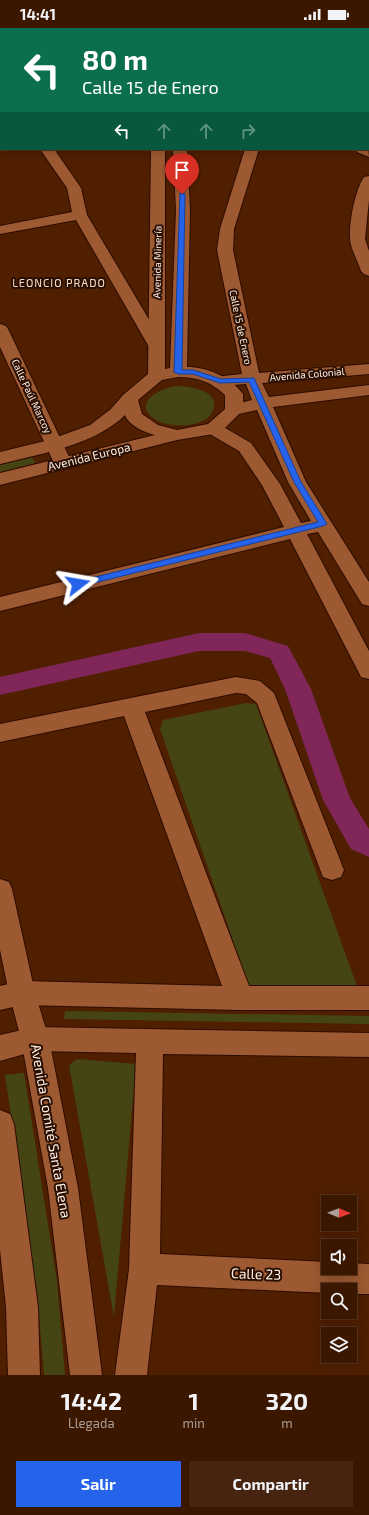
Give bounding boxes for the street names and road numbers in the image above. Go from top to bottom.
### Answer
street label: Avenida Minería [150,226,164,298]
street label: Calle 15 de Enero [227,289,255,366]
street label: Calle Paúl Marcoy [10,357,55,436]
street label: Avenida Colonial [269,365,345,383]
street label: Avenida Europa [46,439,132,473]
street label: Avenida Comité Santa Elena [28,1043,75,1219]
street label: Calle 23 [231,1264,281,1283]

